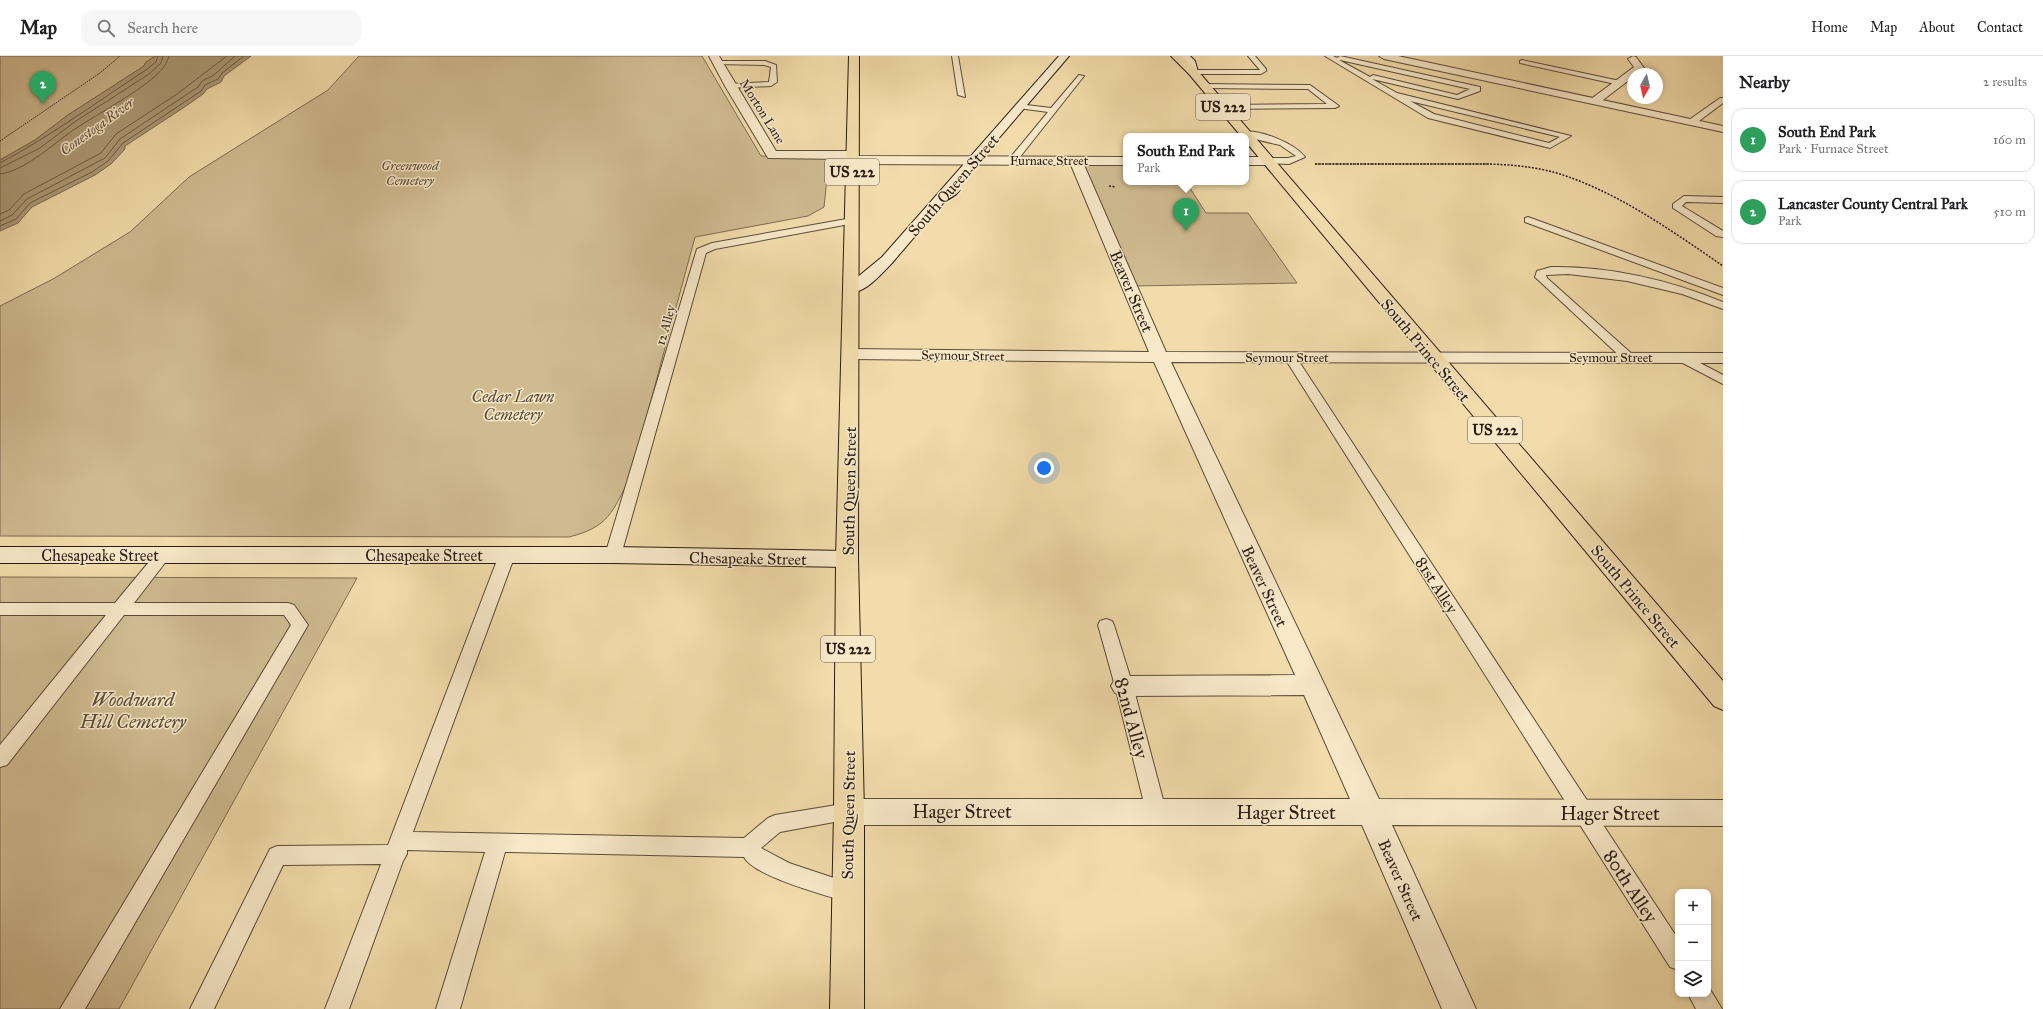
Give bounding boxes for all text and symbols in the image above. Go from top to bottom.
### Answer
search box [81,10,361,46]
text: Map [20,16,57,39]
icon: search [95,17,117,39]
text: Search here [127,19,198,37]
text: Home [1811,19,1848,36]
text: Map [1870,19,1897,36]
text: About [1919,19,1955,36]
text: Contact [1977,19,2023,36]
north arrow [1627,68,1663,104]
pin: 2 [30,71,56,104]
text: Nearby [1739,72,1790,93]
text: 2 results [1983,74,2027,90]
street label: Morton Lane [736,76,789,147]
water label: Conestoga River [57,93,139,159]
road number: US 222 [1196,94,1250,120]
text: South End Park [1778,123,1876,141]
street label: South Queen Street [904,130,1003,240]
text: 1 [1750,132,1756,148]
text: 160 m [1993,132,2026,148]
popup [1123,133,1249,185]
text: Park · Furnace Street [1778,141,1889,157]
text: South End Park [1137,142,1235,160]
street label: Furnace Street [1010,153,1089,169]
park label: Greenwood Cemetery [381,158,440,189]
road number: US 222 [825,159,879,185]
text: Park [1137,160,1161,176]
text: Lancaster County Central Park [1778,195,1968,213]
pin: 1 [1173,198,1199,231]
text: 2 [1750,204,1756,220]
text: 510 m [1994,204,2026,220]
text: Park [1778,213,1802,229]
street label: Beaver Street [1106,247,1157,335]
street label: South Prince Street [1377,295,1474,406]
street label: 12 Alley [653,302,680,347]
street label: Seymour Street [921,347,1005,365]
street label: Seymour Street [1245,350,1329,366]
street label: Seymour Street [1569,350,1653,366]
park label: Cedar Lawn Cemetery [472,387,555,424]
road number: US 222 [1468,417,1522,443]
street label: South Queen Street [839,426,860,556]
your location [1034,458,1054,478]
street label: South Prince Street [1587,541,1684,652]
street label: Beaver Street [1238,543,1292,630]
street label: Chesapeake Street [41,546,159,565]
street label: Chesapeake Street [365,546,483,565]
street label: Chesapeake Street [689,548,807,569]
street label: 81st Alley [1411,554,1462,617]
road number: US 222 [821,636,875,662]
street label: 82nd Alley [1110,675,1154,762]
park label: Woodward Hill Cemetery [79,688,187,733]
street label: South Queen Street [838,750,859,880]
street label: Hager Street [912,800,1012,824]
street label: Hager Street [1236,801,1336,825]
street label: Hager Street [1560,802,1660,826]
street label: Beaver Street [1374,837,1427,924]
street label: 80th Alley [1599,846,1663,928]
map controls [1675,889,1711,997]
button: + [1675,889,1711,925]
button: − [1675,925,1711,961]
button: layers [1675,961,1711,997]

